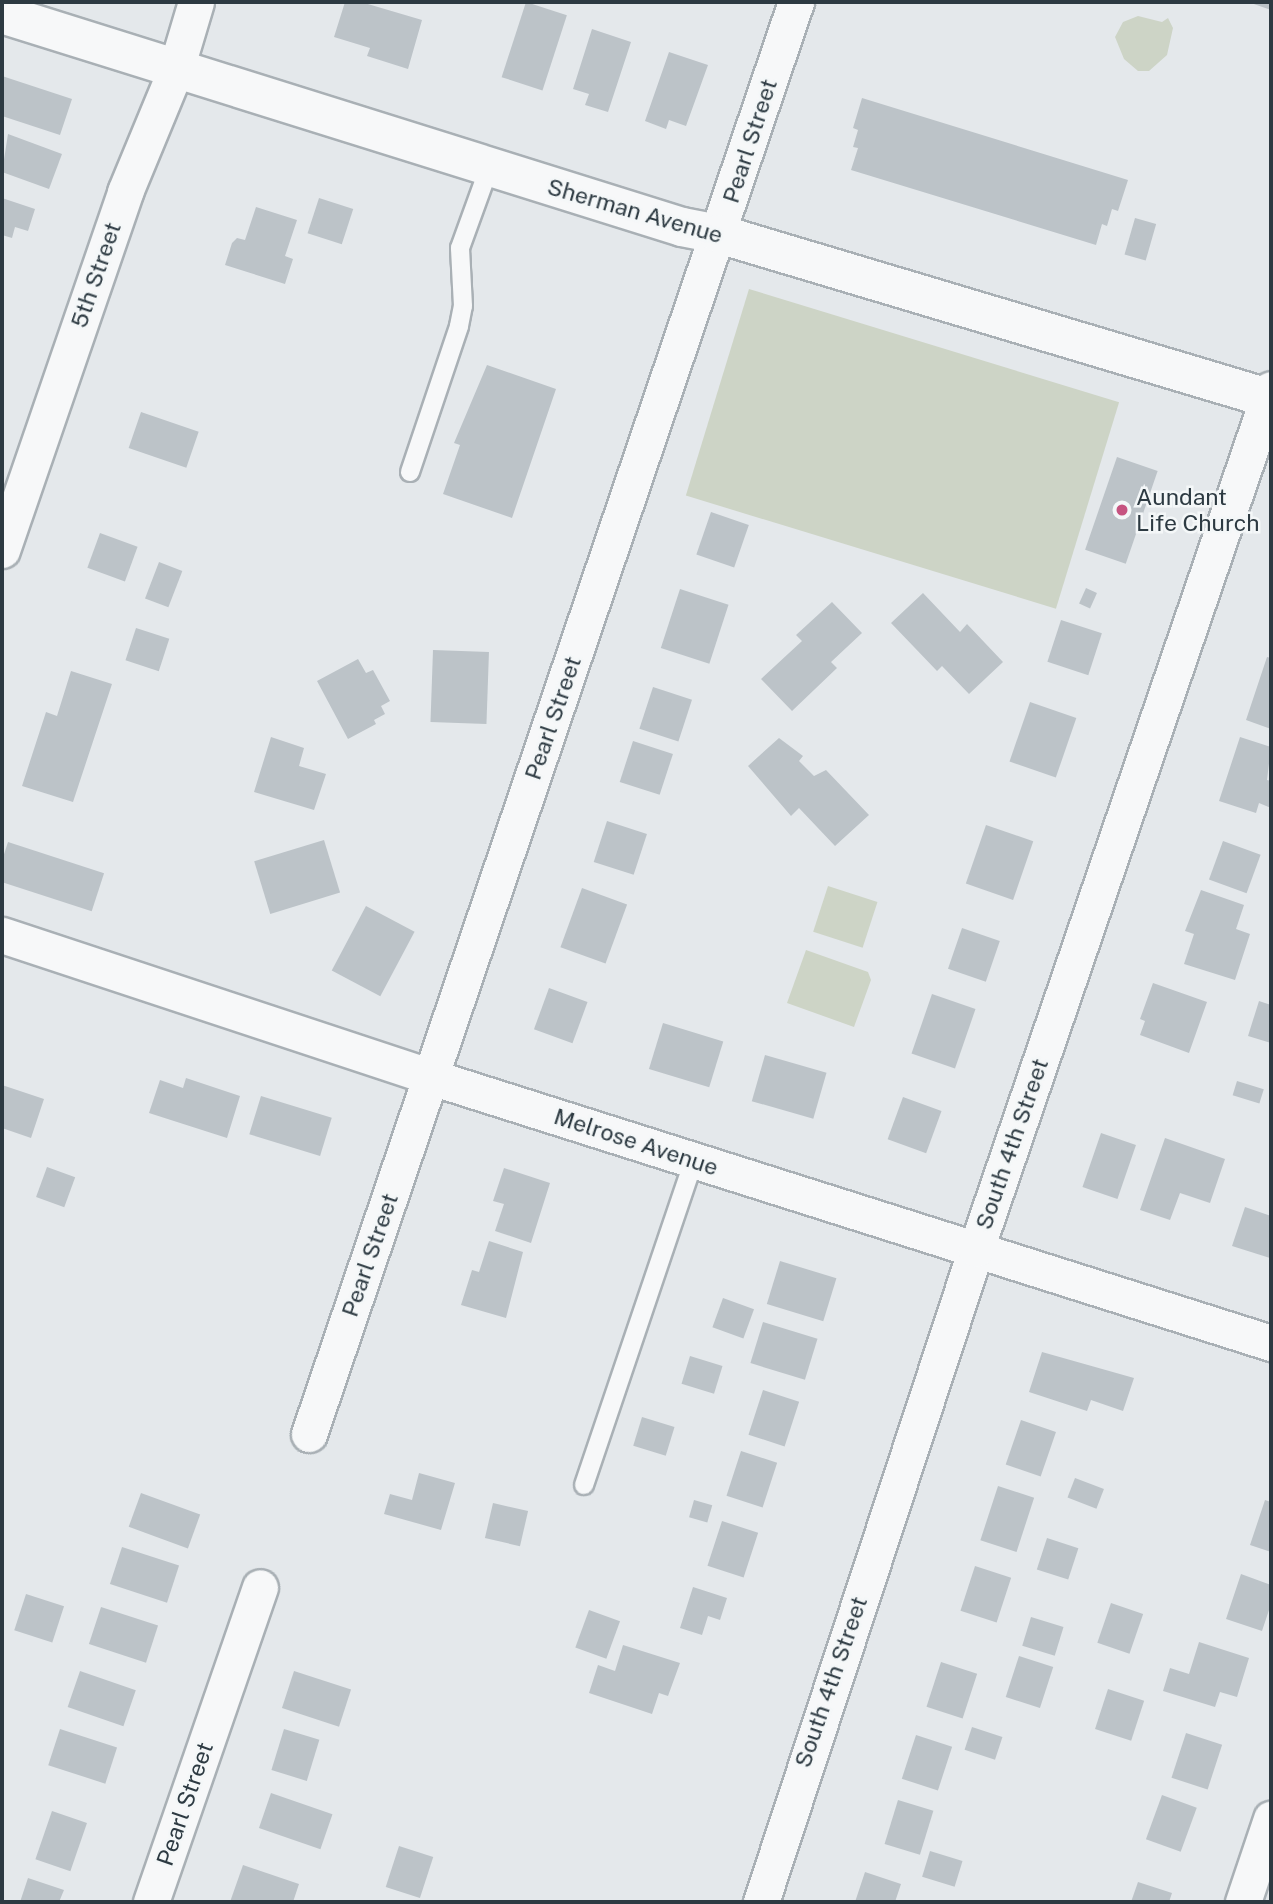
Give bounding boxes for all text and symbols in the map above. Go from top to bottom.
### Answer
street label: Pearl Street [717,76,783,206]
street label: Sherman Avenue [544,173,726,249]
street label: 5th Street [65,219,127,331]
place label: Aundant Life Church [1136,483,1260,537]
marker: Aundant Life Church [1114,502,1130,518]
street label: Pearl Street [519,653,587,783]
street label: South 4th Street [970,1055,1054,1233]
street label: Melrose Avenue [550,1102,722,1182]
street label: Pearl Street [336,1190,404,1320]
street label: South 4th Street [789,1593,873,1771]
street label: Pearl Street [151,1739,219,1869]

